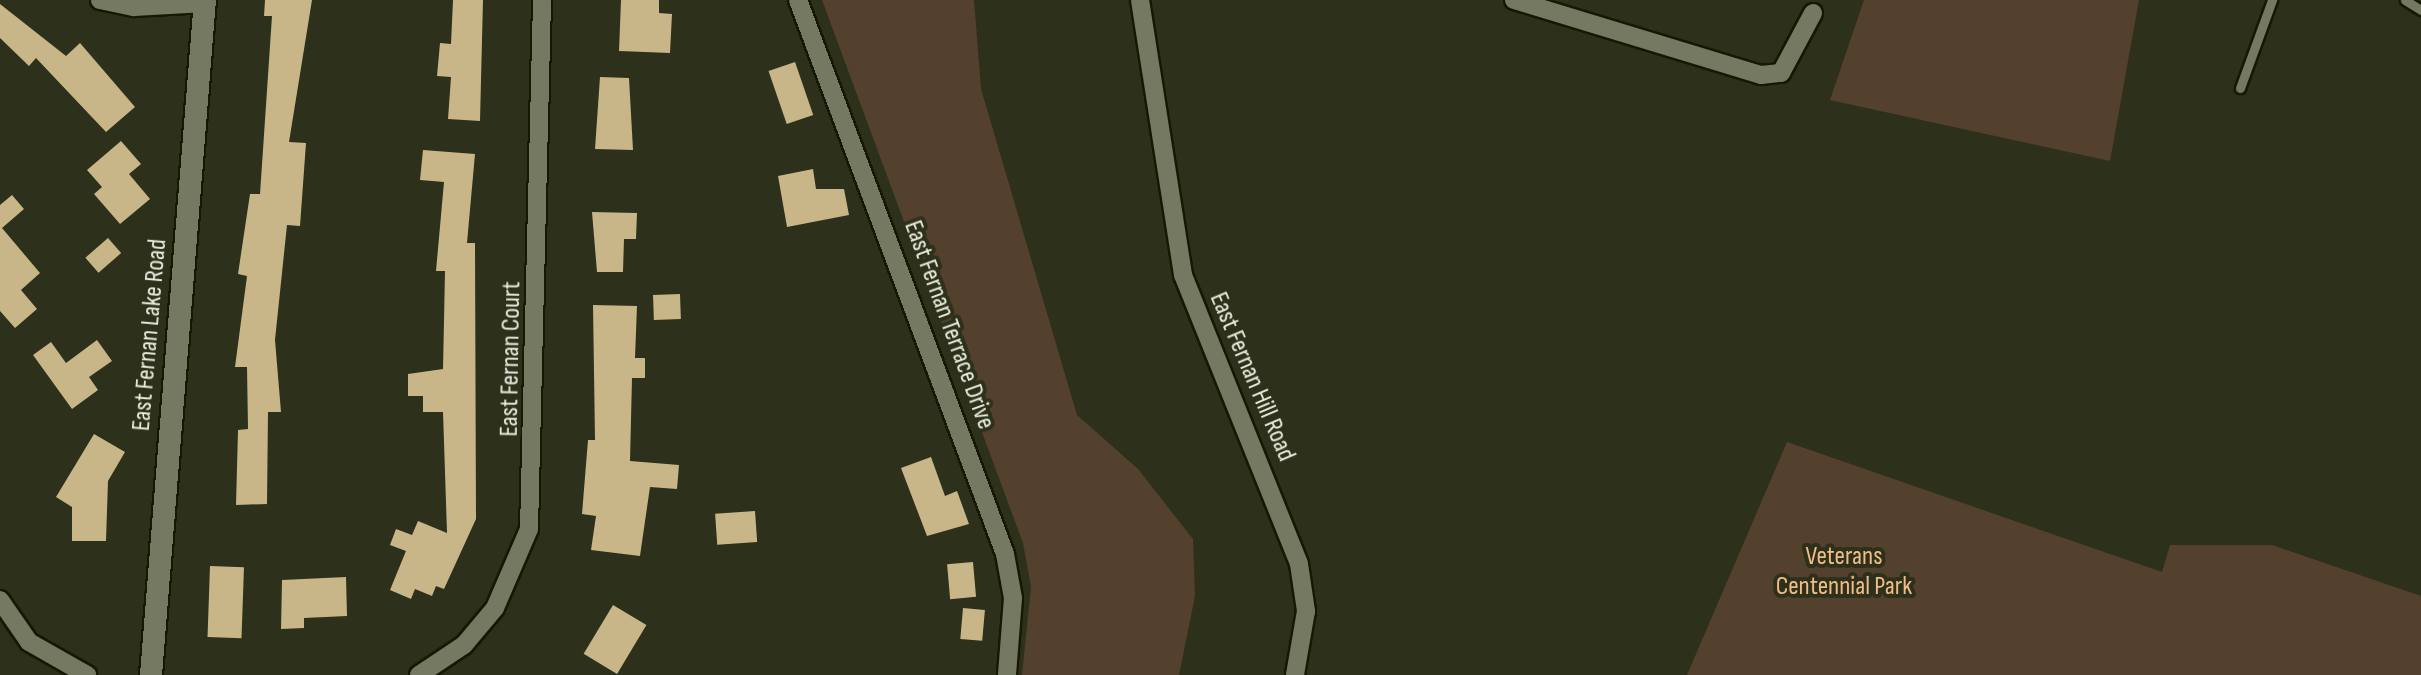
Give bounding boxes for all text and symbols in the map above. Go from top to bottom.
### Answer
street label: East Fernan Terrace Drive [897,216,1001,434]
street label: East Fernan Lake Road [126,238,174,432]
street label: East Fernan Court [494,281,528,437]
street label: East Fernan Hill Road [1202,288,1302,466]
park label: Veterans Centennial Park [1776,541,1912,602]

